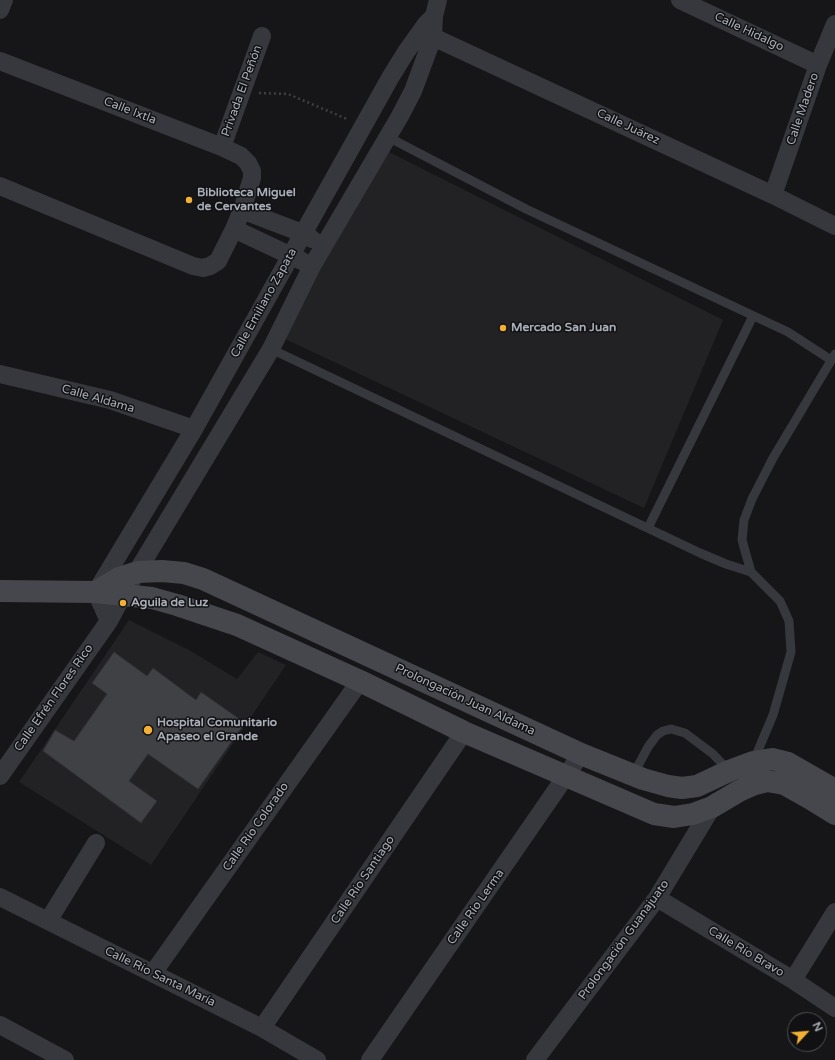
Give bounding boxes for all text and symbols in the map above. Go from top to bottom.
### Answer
street label: Calle Hidalgo [712,10,786,54]
street label: Privada El Peñón [219,43,265,139]
street label: Calle Madero [784,71,822,147]
street label: Calle Ixtla [102,94,158,128]
street label: Calle Juárez [594,106,662,148]
place label: Biblioteca Miguel de Cervantes [197,186,296,214]
marker: Biblioteca Miguel de Cervantes [184,195,194,205]
street label: Calle Emiliano Zapata [228,246,300,360]
place label: Mercado San Juan [511,321,616,335]
marker: Mercado San Juan [498,323,508,333]
street label: Calle Aldama [60,382,136,416]
place label: Aguila de Luz [131,596,208,610]
marker: Aguila de Luz [118,598,128,608]
street label: Calle Efrén Flores Rico [12,642,96,754]
street label: Prolongación Juan Aldama [393,661,537,739]
place label: Hospital Comunitario Apaseo el Grande [157,716,277,744]
marker: Hospital Comunitario Apaseo el Grande [142,724,154,736]
street label: Calle Río Colorado [220,780,292,874]
street label: Calle Río Santiago [328,833,398,927]
street label: Calle Río Lerma [445,866,507,948]
street label: Prolongación Guanajuato [576,877,672,1003]
street label: Calle Río Bravo [705,924,787,980]
street label: Calle Río Santa María [102,944,218,1010]
north arrow [787,1012,827,1052]
text: N [810,1020,825,1034]

